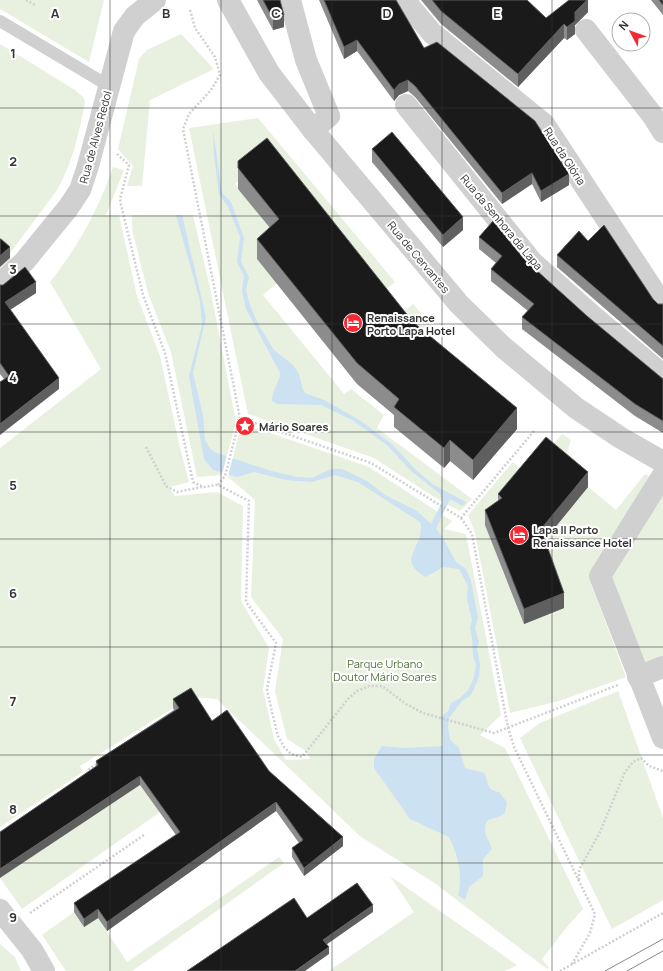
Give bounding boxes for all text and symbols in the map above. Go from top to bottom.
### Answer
text: A [51,4,60,22]
text: B [162,4,170,22]
text: C [271,4,281,22]
text: D [382,4,392,22]
text: E [493,4,501,22]
north arrow [611,12,651,52]
text: N [615,17,631,33]
text: 1 [10,44,16,62]
street label: Rua de Alves Redol [75,89,115,185]
street label: Rua da Glória [541,124,589,188]
text: 2 [9,152,17,170]
street label: Rua da Senhora da Lapa [458,171,546,273]
street label: Rua de Cervantes [384,218,454,296]
text: 3 [9,260,17,278]
place label: Renaissance Porto Lapa Hotel [367,310,455,338]
hotel icon: Renaissance Porto Lapa Hotel [342,312,364,334]
text: 4 [9,368,17,386]
place icon: Mário Soares [234,415,256,437]
place label: Mário Soares [259,419,328,434]
text: 5 [9,476,17,494]
place label: Lapa II Porto Renaissance Hotel [533,522,632,550]
hotel icon: Lapa II Porto Renaissance Hotel [508,524,530,546]
text: 6 [9,584,17,602]
park label: Parque Urbano Doutor Mário Soares [333,656,437,684]
text: 7 [10,692,17,710]
text: 8 [9,800,17,818]
text: 9 [9,908,17,926]

